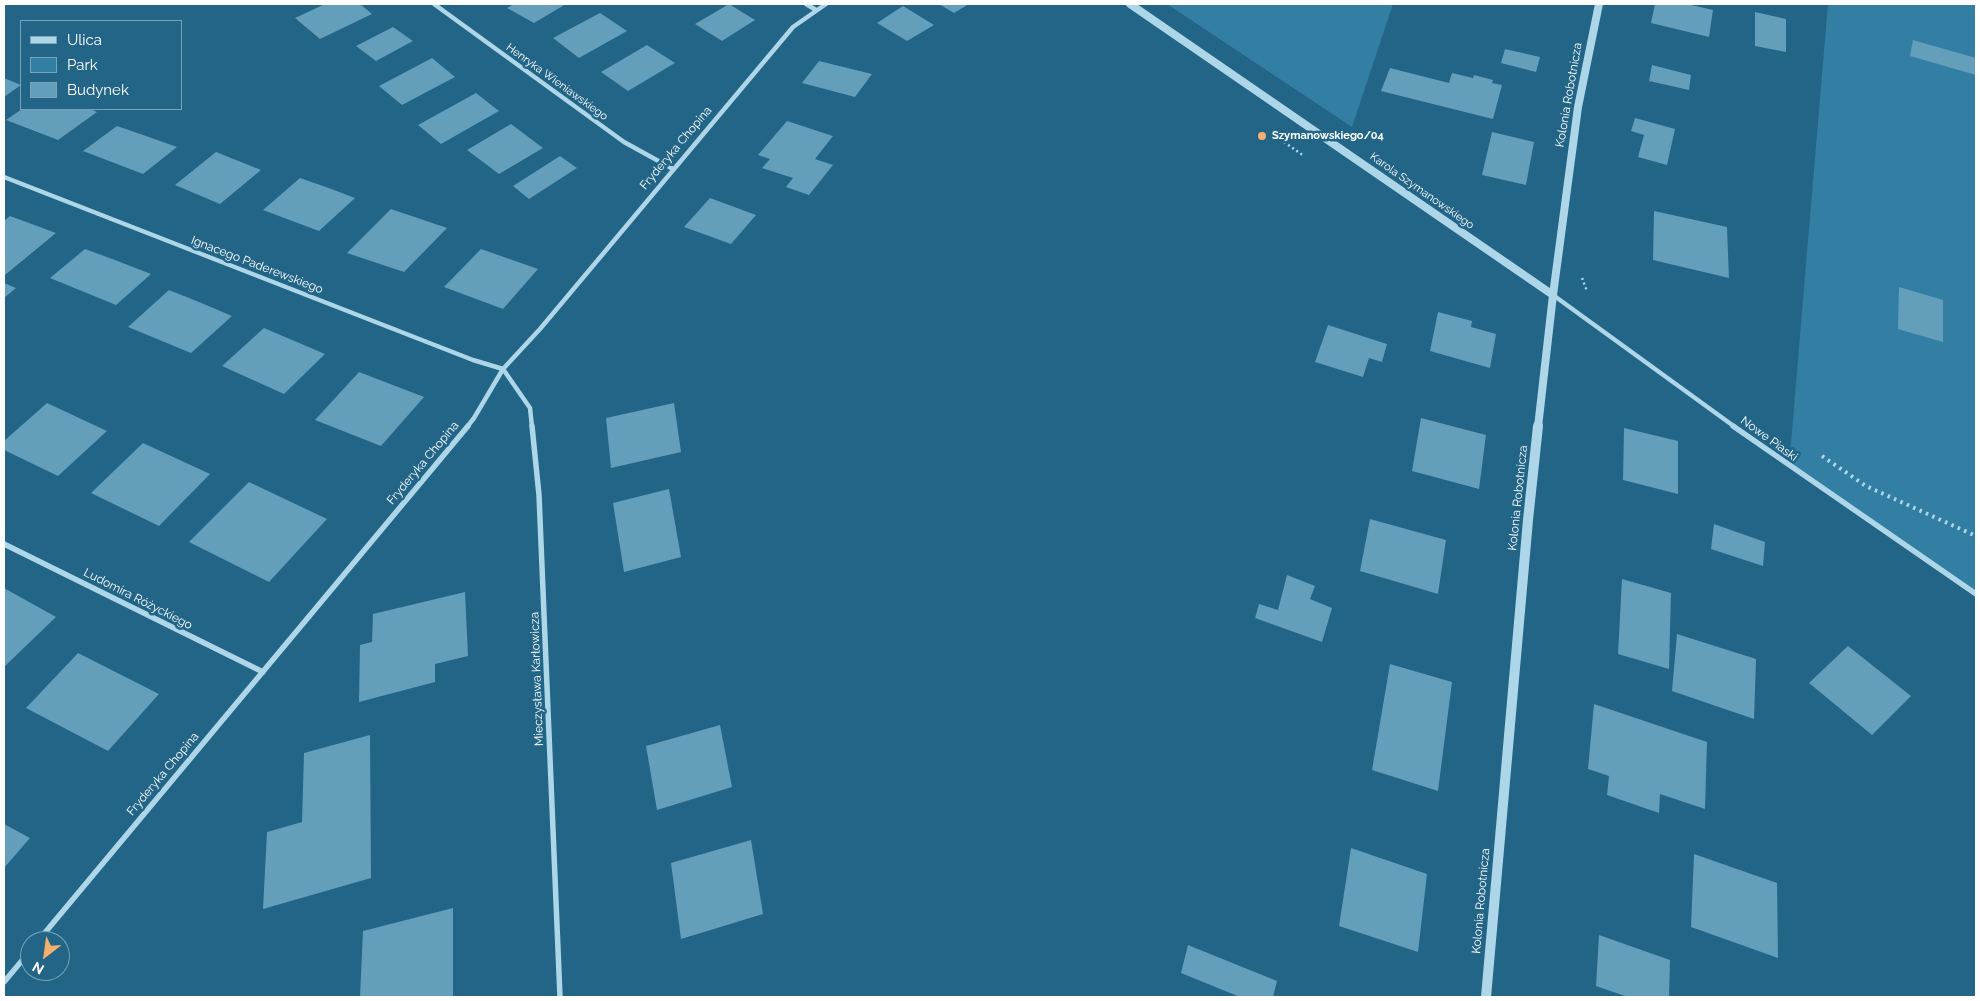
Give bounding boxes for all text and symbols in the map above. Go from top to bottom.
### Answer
legend [20,20,182,110]
text: Ulica [67,31,102,49]
street label: Henryka Wieniawskiego [504,41,610,123]
street label: Kolonia Robotnicza [1553,42,1585,148]
text: Park [67,56,98,74]
text: Budynek [67,81,129,99]
street label: Fryderyka Chopina [637,103,715,193]
place label: Szymanowskiego/04 [1272,129,1384,143]
marker: Szymanowskiego/04 [1256,130,1268,142]
street label: Karola Szymanowskiego [1367,150,1477,232]
street label: Ignacego Paderewskiego [189,233,325,297]
street label: Nowe Piaski [1738,413,1800,465]
street label: Fryderyka Chopina [384,418,462,508]
street label: Kolonia Robotnicza [1505,445,1531,551]
street label: Ludomira Różyckiego [81,565,195,633]
street label: Mieczysława Karłowicza [527,612,547,746]
street label: Fryderyka Chopina [124,729,202,819]
street label: Kolonia Robotnicza [1469,848,1493,954]
north arrow [20,931,70,981]
text: N [29,959,47,978]

